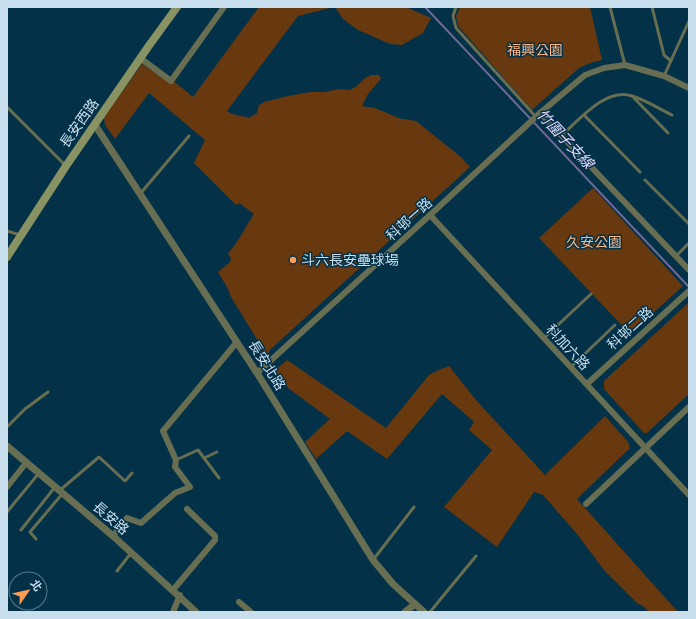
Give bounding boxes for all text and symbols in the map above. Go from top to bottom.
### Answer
park label: 福興公園 [507,42,563,59]
street label: 長安西路 [56,95,102,151]
water label: 竹圍子支線 [533,105,599,174]
street label: 科邨一路 [383,194,436,244]
park label: 久安公園 [566,234,622,251]
place label: 斗六長安壘球場 [301,252,399,269]
marker: 斗六長安壘球場 [288,255,298,265]
street label: 科邨二路 [604,303,657,353]
street label: 科加六路 [542,321,593,374]
street label: 長安北路 [245,337,289,394]
street label: 長安路 [89,498,132,539]
north arrow [8,571,48,611]
text: 北 [27,577,44,594]

